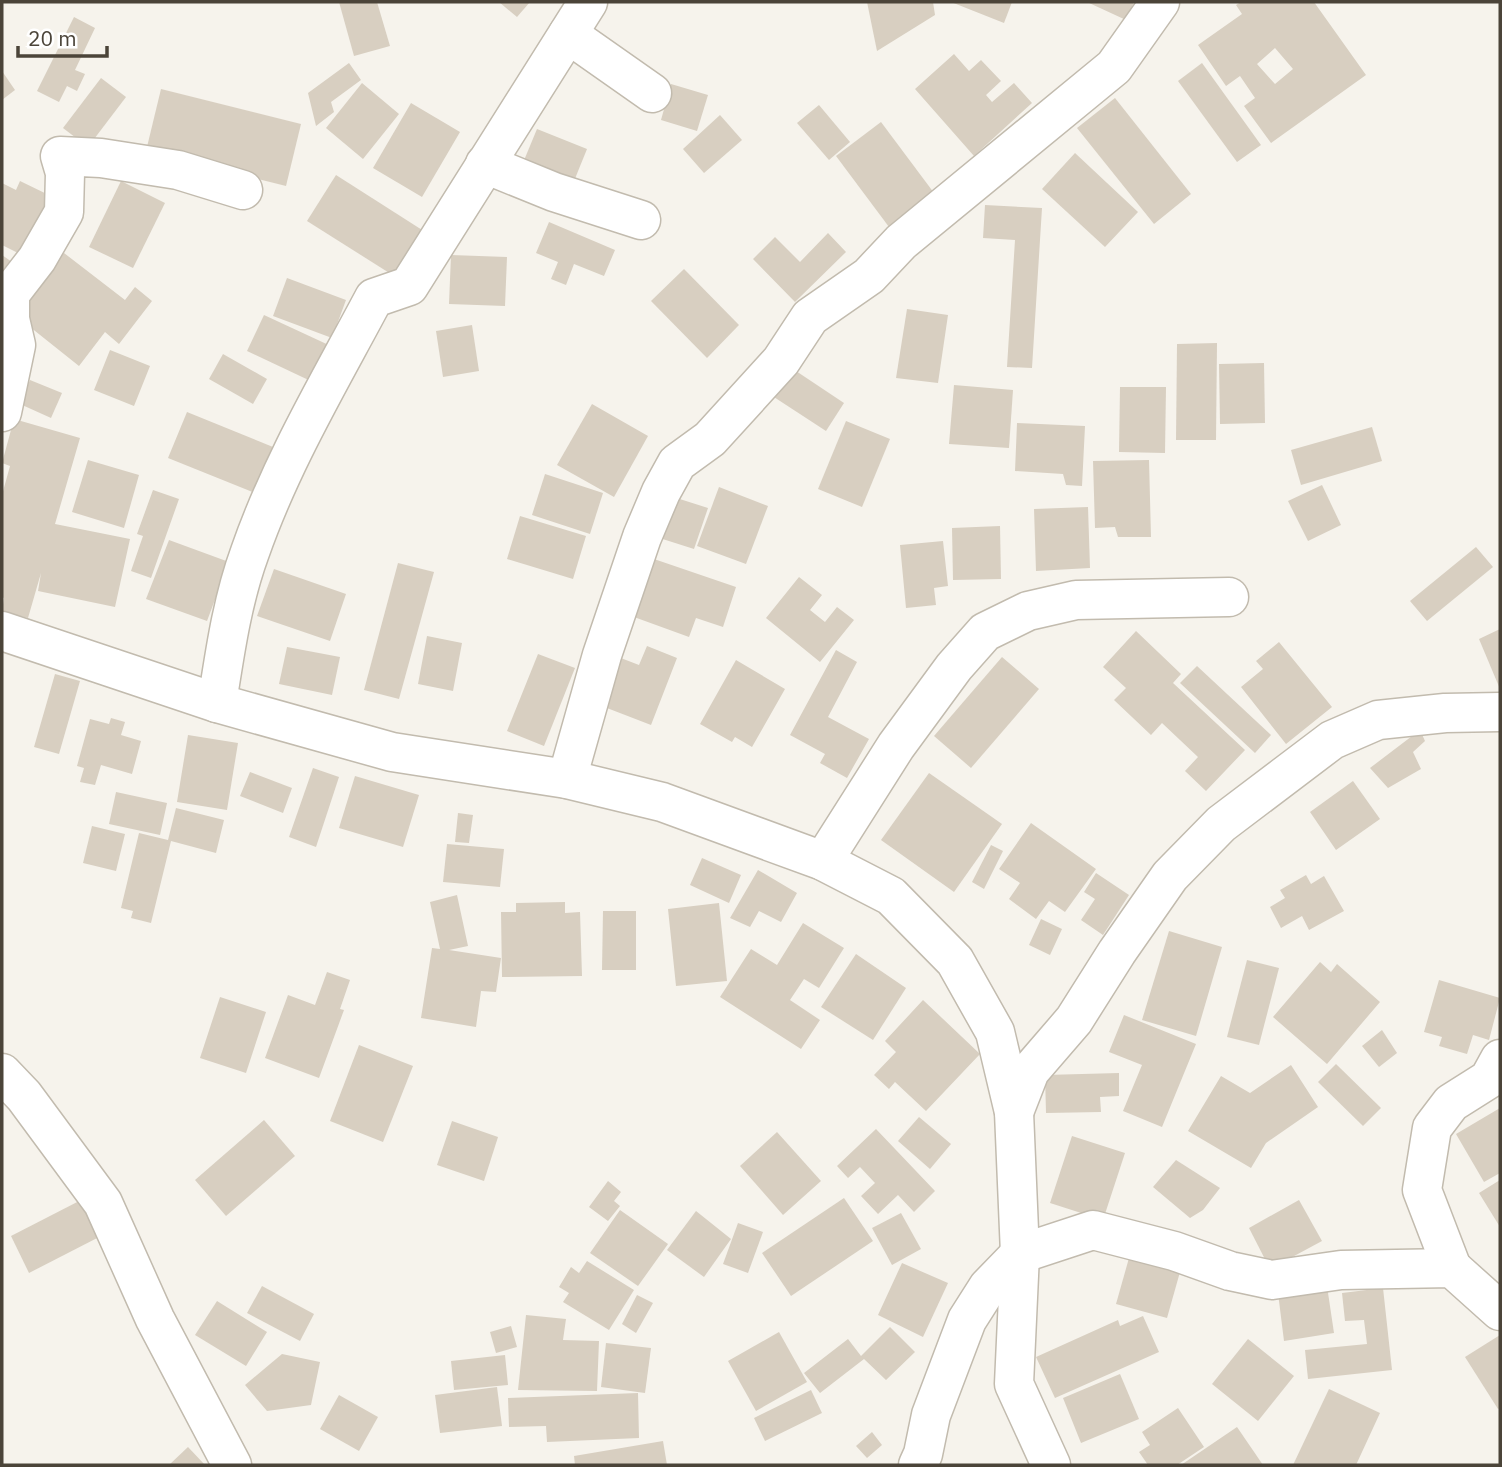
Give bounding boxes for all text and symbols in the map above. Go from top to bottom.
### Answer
scale bar [18,14,107,58]
text: 20 m [28,24,77,52]

